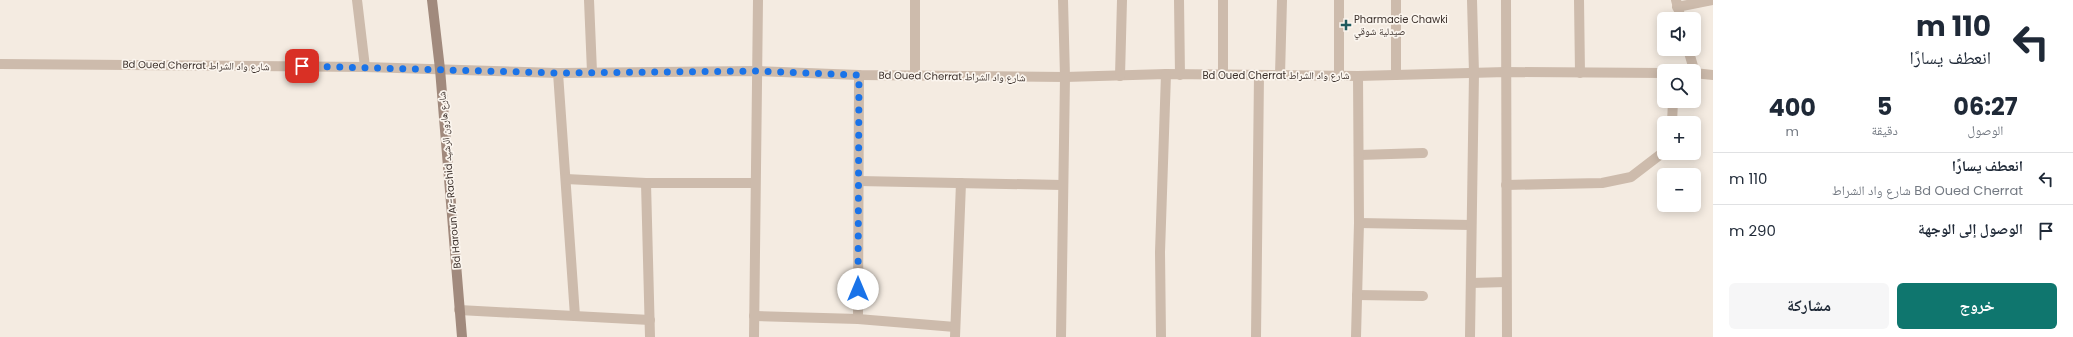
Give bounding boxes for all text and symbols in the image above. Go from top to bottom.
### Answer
text: 110 m [1916,7,1991,46]
place label: Pharmacie Chawki صيدلية شوقي [1354,12,1448,40]
map controls [1657,12,1701,212]
button: sound [1657,12,1701,56]
icon: left [2005,16,2057,68]
marker: Pharmacie Chawki صيدلية شوقي [1341,20,1351,30]
text: انعطف يسارًا [1910,45,1991,70]
pin [285,49,319,83]
icon: arrive [291,55,313,77]
street label: Bd Oued Cherrat شارع واد الشراط [122,57,270,74]
button: search [1657,64,1701,108]
street label: Bd Oued Cherrat شارع واد الشراط [878,68,1026,85]
street label: Bd Oued Cherrat شارع واد الشراط [1202,68,1350,83]
street label: Bd Haroun Ar-Rachid شارع هارون الرشيد [434,90,465,269]
text: 5 [1877,90,1892,123]
text: 06:27 [1953,90,2018,123]
text: 400 [1768,91,1816,124]
button: + [1657,116,1701,160]
text: دقيقة [1871,121,1898,140]
text: الوصول [1967,121,2003,140]
text: m [1786,122,1799,141]
text: انعطف يسارًا [1952,155,2023,176]
button: − [1657,168,1701,212]
text: 110 m [1729,168,1768,189]
icon: left [2035,168,2057,190]
text: Bd Oued Cherrat شارع واد الشراط [1832,181,2023,200]
text: الوصول إلى الوجهة [1918,218,2023,239]
text: 290 m [1729,220,1776,241]
icon: arrive [2035,220,2057,242]
position arrow [837,268,879,310]
button: مشاركة [1729,283,1889,329]
button: خروج [1897,283,2057,329]

